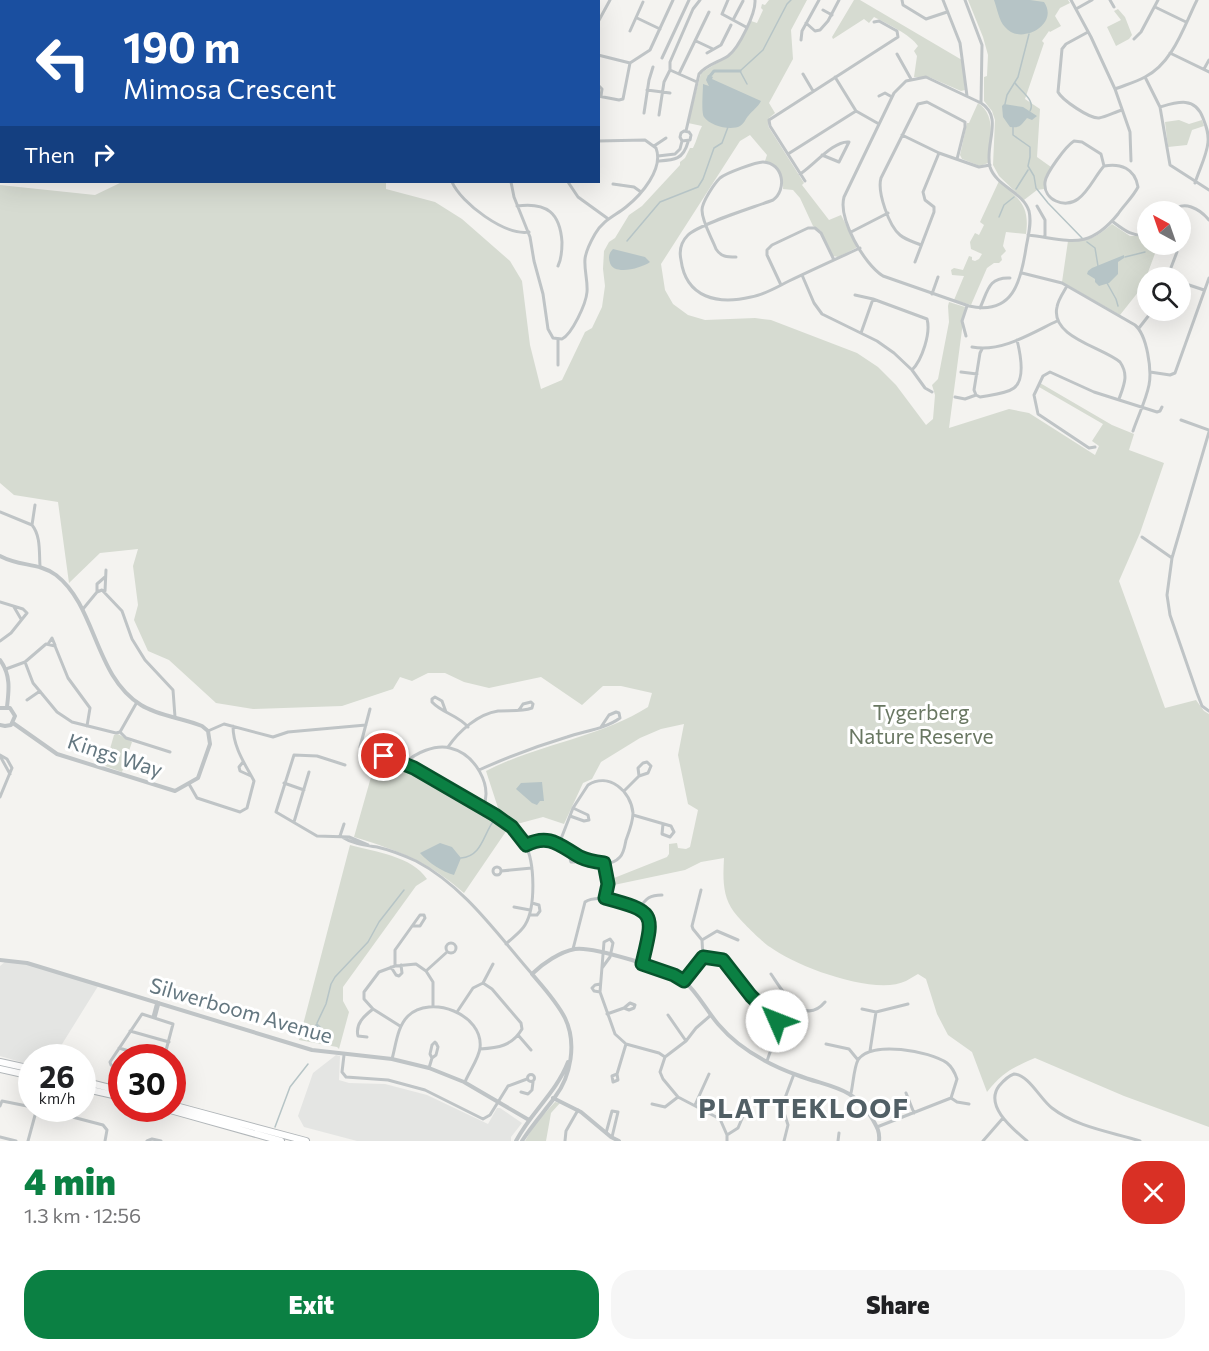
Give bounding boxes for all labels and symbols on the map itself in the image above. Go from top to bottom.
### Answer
north arrow [1137,201,1191,255]
park label: Tygerberg Nature Reserve [848,699,994,748]
street label: Kings Way [65,727,166,782]
pin [358,730,409,781]
street label: Silwerboom Avenue [147,972,336,1048]
position arrow [745,989,809,1053]
speed limit sign: 30 [108,1044,186,1122]
district label: PLATTEKLOOF [698,1091,910,1124]

